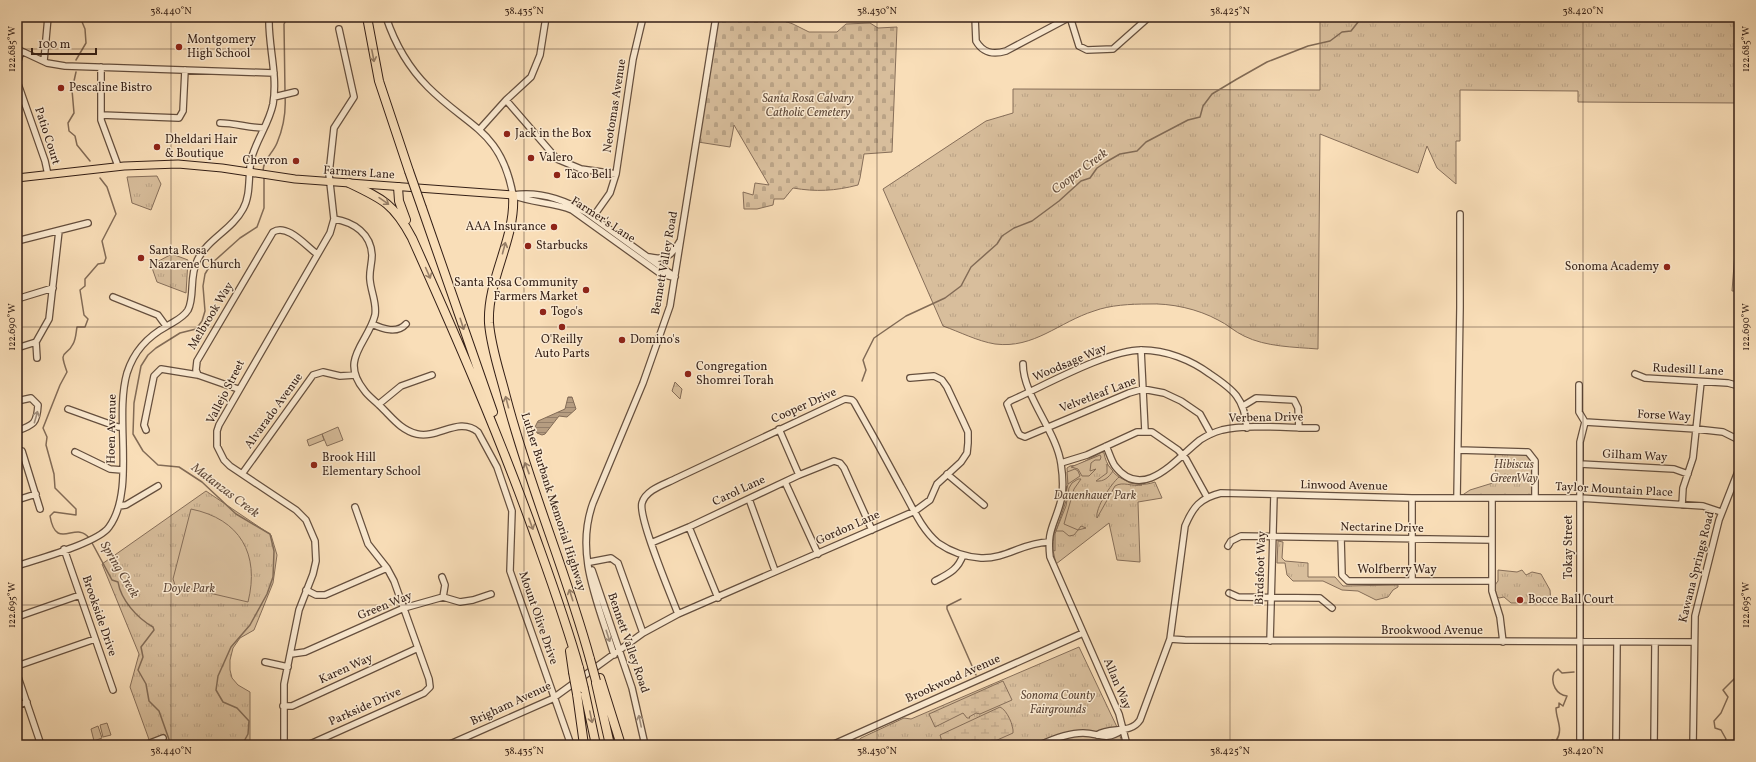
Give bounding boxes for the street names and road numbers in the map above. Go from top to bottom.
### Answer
street label: Neotomas Avenue [600,58,630,154]
street label: Patio Court [30,105,64,167]
street label: Farmers Lane [323,163,396,183]
street label: Farmer's Lane [568,193,639,247]
street label: Bennett Valley Road [648,210,682,316]
street label: Melbrook Way [184,279,238,353]
street label: Woodsage Way [1031,340,1110,386]
street label: Vallejo Street [203,357,249,427]
street label: Rudesill Lane [1652,360,1724,380]
street label: Alvarado Avenue [241,370,307,452]
street label: Velvetleaf Lane [1057,373,1139,417]
street label: Cooper Drive [769,384,839,428]
street label: Hoen Avenue [103,394,121,464]
street label: Forse Way [1637,407,1692,425]
street label: Verbena Drive [1228,409,1304,427]
street label: Luther Burbank Memorial Highway [517,411,590,594]
street label: Gilham Way [1602,446,1668,466]
street label: Carol Lane [710,472,768,510]
street label: Linwood Avenue [1300,477,1388,495]
street label: Taylor Mountain Place [1555,479,1674,501]
street label: Gordon Lane [813,507,883,549]
street label: Kawana Springs Road [1675,509,1719,625]
street label: Tokay Street [1561,515,1577,579]
street label: Nectarine Drive [1340,519,1424,537]
street label: Birdsfoot Way [1252,530,1270,605]
street label: Wolfberry Way [1357,562,1437,578]
street label: Mount Olive Drive [515,569,562,667]
street label: Brookside Drive [78,573,120,659]
street label: Green Way [355,588,415,624]
street label: Bennett Valley Road [603,591,653,695]
street label: Brookwood Avenue [1381,623,1483,639]
street label: Karen Way [317,650,376,688]
street label: Brookwood Avenue [903,651,1003,707]
street label: Allan Way [1099,656,1135,712]
street label: Brigham Avenue [468,678,554,730]
street label: Parkside Drive [326,684,404,730]

